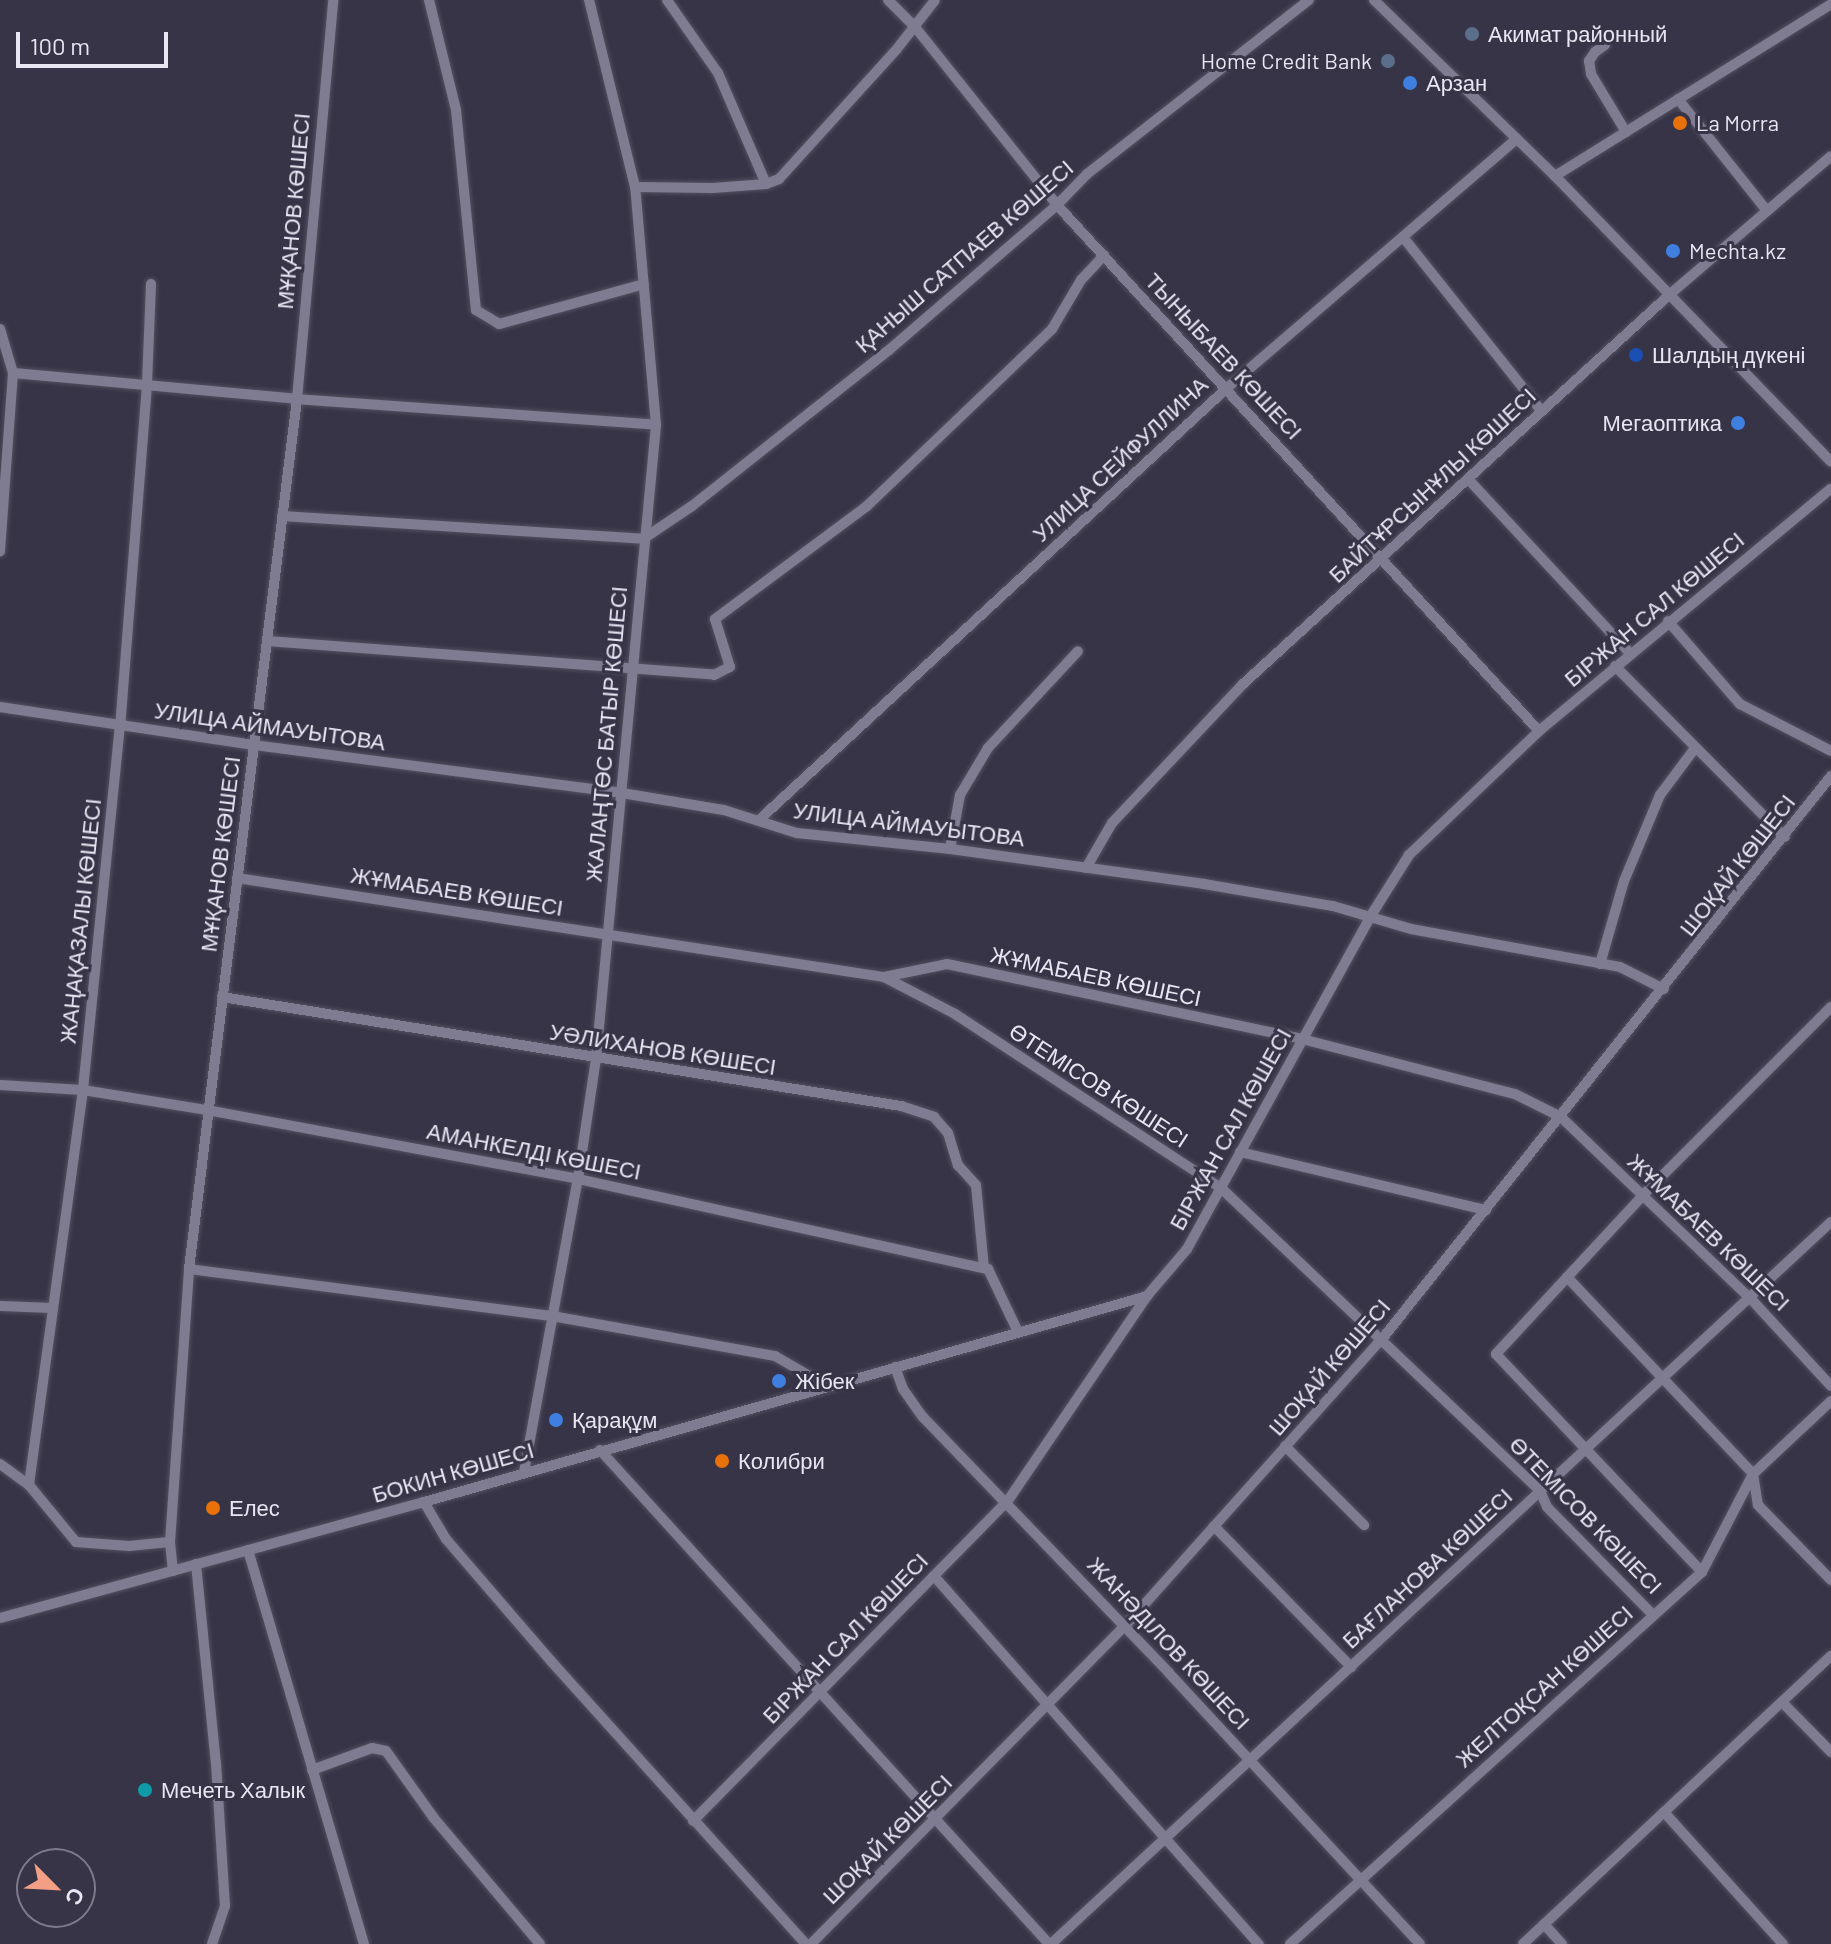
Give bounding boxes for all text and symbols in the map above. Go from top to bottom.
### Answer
scale bar [20,16,172,66]
place label: Акимат районный [1488,21,1667,47]
marker: Акимат районный [1463,25,1481,43]
text: 100 m [30,31,90,60]
place label: Home Credit Bank [1201,48,1372,74]
marker: Home Credit Bank [1379,52,1397,70]
place label: Арзан [1426,70,1487,96]
marker: Арзан [1401,74,1419,92]
place label: La Morra [1696,110,1779,136]
street label: МҰҚАНОВ КӨШЕСІ [271,112,315,310]
marker: La Morra [1671,114,1689,132]
street label: ҚАНЫШ САТПАЕВ КӨШЕСІ [850,154,1078,358]
place label: Mechta.kz [1689,238,1786,264]
marker: Mechta.kz [1664,242,1682,260]
street label: ТЫНЫБАЕВ КӨШЕСІ [1140,267,1308,445]
place label: Шалдың дүкені [1652,342,1805,368]
marker: Шалдың дүкені [1627,346,1645,364]
street label: УЛИЦА СЕЙФУЛЛИНА [1027,371,1213,547]
street label: БАЙТҰРСЫНҰЛЫ КӨШЕСІ [1323,382,1541,588]
place label: Мегаоптика [1603,410,1722,436]
marker: Мегаоптика [1729,414,1747,432]
street label: БІРЖАН САЛ КӨШЕСІ [1559,526,1749,692]
street label: ЖАЛАҢТӨС БАТЫР КӨШЕСІ [580,585,632,883]
street label: УЛИЦА АЙМАУЫТОВА [153,697,387,755]
street label: МҰҚАНОВ КӨШЕСІ [195,755,245,953]
street label: ШОҚАЙ КӨШЕСІ [1674,789,1800,941]
street label: ЖАҢАҚАЗАЛЫ КӨШЕСІ [54,797,106,1045]
street label: УЛИЦА АЙМАУЫТОВА [792,797,1026,851]
street label: ЖҰМАБАЕВ КӨШЕСІ [349,861,565,921]
street label: ЖҰМАБАЕВ КӨШЕСІ [988,941,1204,1011]
street label: ӨТЕМІСОВ КӨШЕСІ [1005,1017,1193,1153]
street label: УӘЛИХАНОВ КӨШЕСІ [548,1018,778,1080]
street label: БІРЖАН САЛ КӨШЕСІ [1164,1024,1296,1234]
street label: АМАНКЕЛДІ КӨШЕСІ [425,1117,643,1185]
street label: ЖҰМАБАЕВ КӨШЕСІ [1623,1148,1795,1316]
street label: ШОҚАЙ КӨШЕСІ [1263,1294,1395,1440]
place label: Жібек [795,1368,854,1394]
marker: Жібек [770,1372,788,1390]
place label: Қарақұм [572,1407,657,1433]
marker: Қарақұм [547,1411,565,1429]
street label: ӨТЕМІСОВ КӨШЕСІ [1504,1431,1668,1599]
street label: БОКИН КӨШЕСІ [369,1436,537,1508]
place label: Колибри [738,1448,825,1474]
marker: Колибри [713,1452,731,1470]
street label: БАҒЛАНОВА КӨШЕСІ [1337,1482,1517,1654]
place label: Елес [229,1495,280,1521]
marker: Елес [204,1499,222,1517]
street label: БІРЖАН САЛ КӨШЕСІ [757,1547,933,1729]
street label: ЖАНӘДІЛОВ КӨШЕСІ [1082,1551,1256,1735]
street label: ЖЕЛТОҚСАН КӨШЕСІ [1450,1600,1638,1772]
street label: ШОҚАЙ КӨШЕСІ [817,1769,957,1909]
place label: Мечеть Халык [161,1777,305,1803]
marker: Мечеть Халык [136,1781,154,1799]
north arrow [16,1848,96,1928]
text: С [61,1884,91,1909]

